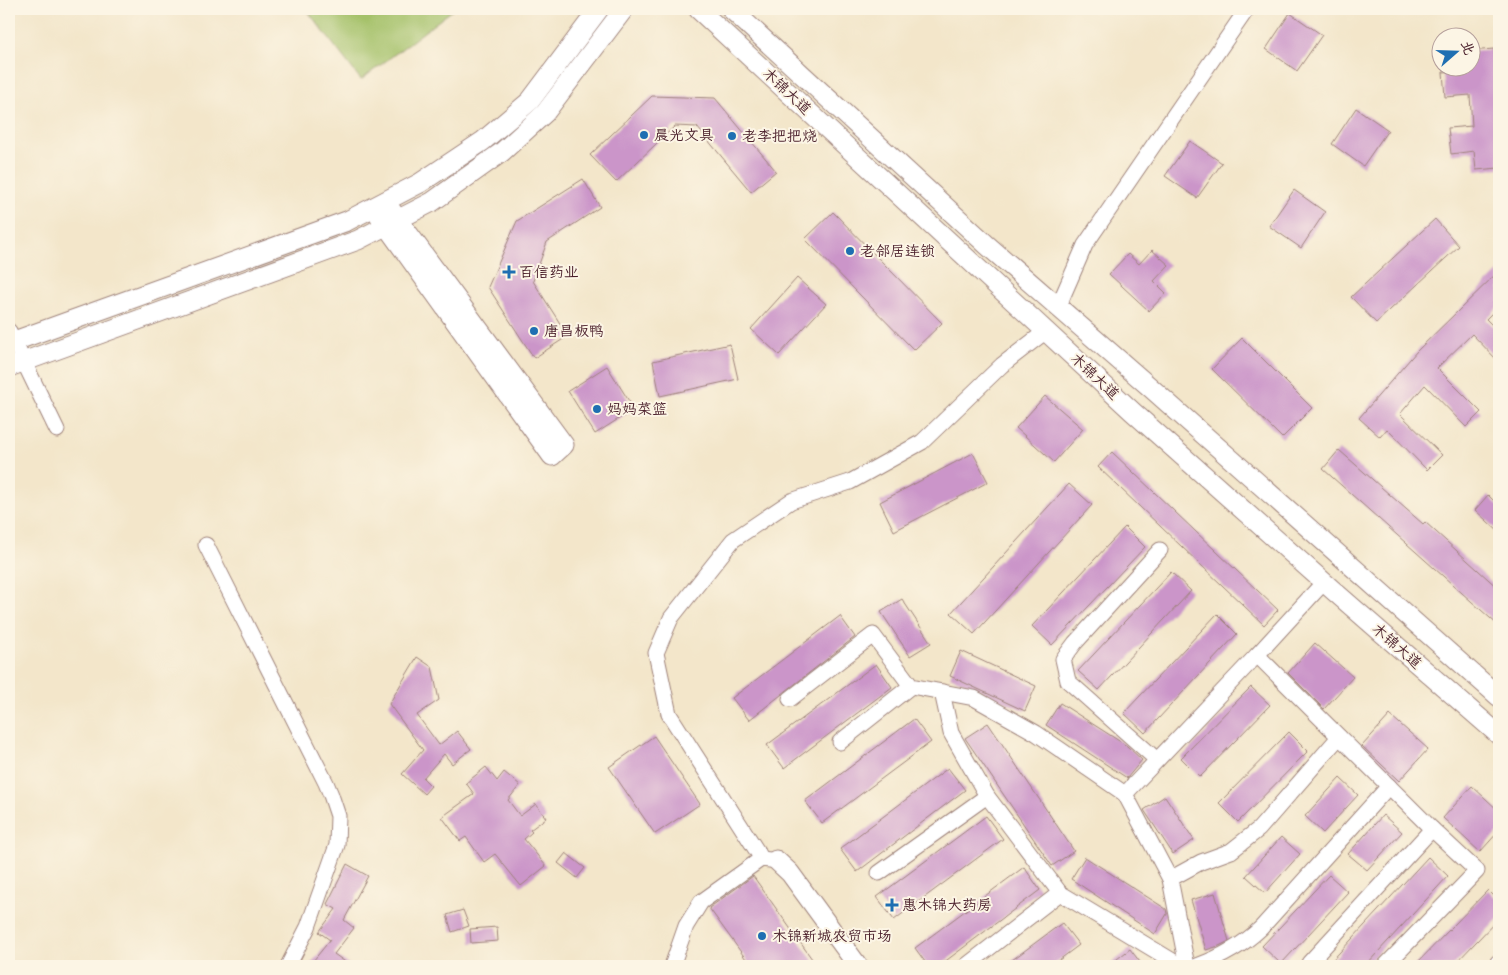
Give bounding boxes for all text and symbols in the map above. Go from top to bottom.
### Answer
north arrow [1430,28,1480,78]
text: 北 [1457,38,1479,57]
street label: 木锦大道 [758,63,816,119]
place label: 晨光文具 [654,125,714,145]
place label: 老李把把烧 [742,126,817,146]
marker: 晨光文具 [638,129,650,141]
marker: 老李把把烧 [726,130,738,142]
place label: 老邻居连锁 [860,241,935,261]
marker: 老邻居连锁 [844,245,856,257]
place label: 百信药业 [519,262,579,282]
marker: 百信药业 [503,266,515,278]
place label: 唐昌板鸭 [544,321,604,341]
marker: 唐昌板鸭 [528,325,540,337]
street label: 木锦大道 [1066,348,1124,404]
place label: 妈妈菜篮 [607,399,667,419]
marker: 妈妈菜篮 [591,403,603,415]
street label: 木锦大道 [1368,619,1426,673]
place label: 惠木锦大药房 [902,895,992,915]
marker: 惠木锦大药房 [886,899,898,911]
place label: 木锦新城农贸市场 [772,926,892,946]
marker: 木锦新城农贸市场 [756,930,768,942]

